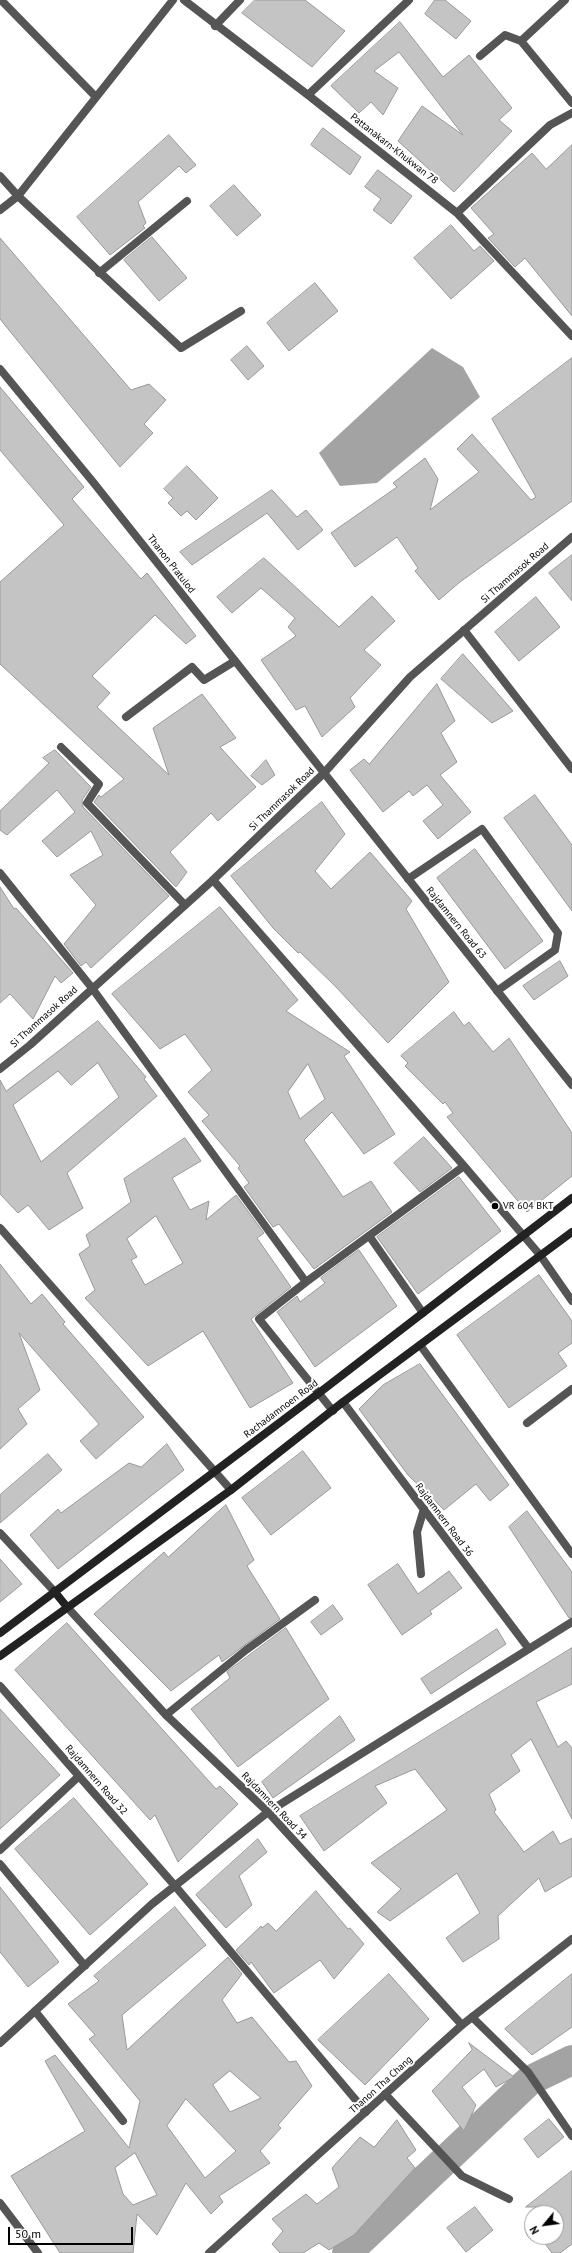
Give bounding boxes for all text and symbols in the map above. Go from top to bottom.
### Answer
street label: Pattanakarn-Khukwan 78 [348,111,440,187]
street label: Thanon Pratulod [144,532,198,596]
street label: Si Thammasok Road [479,540,551,606]
street label: Si Thammasok Road [247,765,317,833]
street label: Rajdamnern Road 63 [423,885,489,961]
street label: Si Thammasok Road [8,984,80,1050]
place label: VR 604 BKT [503,1200,553,1212]
marker: VR 604 BKT [490,1201,500,1211]
street label: Rachadamnoen Road [242,1377,320,1441]
street label: Rajdamnern Road 36 [412,1481,476,1559]
street label: Rajdamnern Road 32 [62,1743,130,1817]
street label: Rajdamnern Road 34 [239,1770,309,1842]
street label: Thanon Tha Chang [347,2054,415,2116]
north arrow [524,2205,564,2245]
scale bar [10,2219,135,2245]
text: N [527,2224,542,2237]
text: 50 m [15,2226,41,2241]

